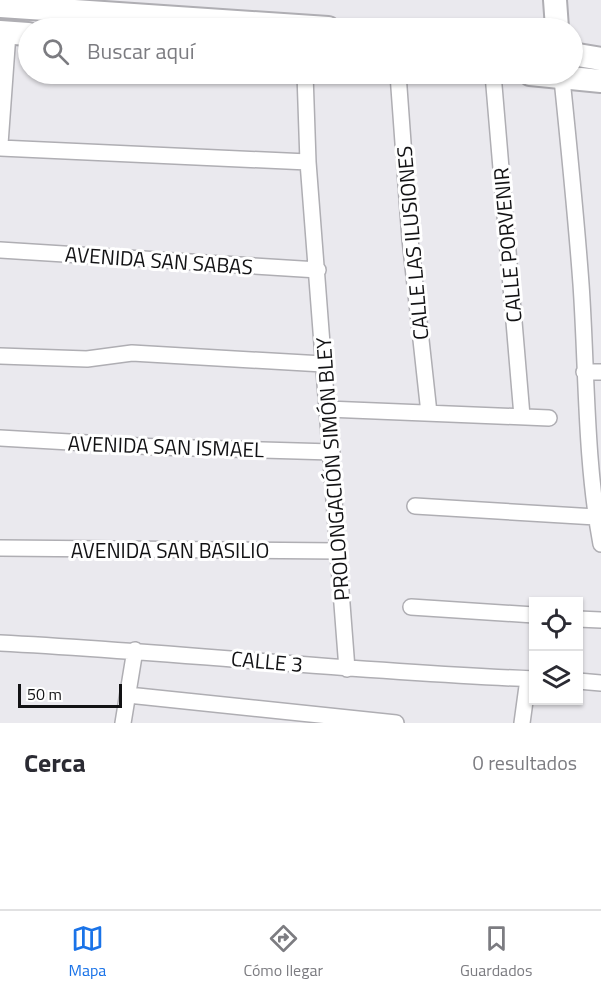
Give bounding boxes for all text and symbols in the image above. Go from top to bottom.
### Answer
search box [18,18,583,84]
text: Buscar aquí [87,34,195,68]
icon: search [39,35,72,68]
street label: CALLE LAS ILUSIONES [388,145,436,341]
street label: CALLE PORVENIR [484,166,530,324]
street label: AVENIDA SAN SABAS [64,237,254,283]
street label: PROLONGACIÓN SIMÓN BLEY [307,335,357,602]
street label: AVENIDA SAN ISMAEL [67,427,265,465]
street label: AVENIDA SAN BASILIO [71,534,269,566]
map controls [529,597,583,705]
button: locate [529,597,583,651]
street label: CALLE 3 [230,642,304,680]
button: layers [529,651,583,705]
scale bar [18,681,122,708]
text: 50 m [27,682,62,706]
text: Cerca [24,743,86,782]
text: 0 resultados [473,747,577,778]
tab: Mapa [68,922,106,982]
tab: Cómo llegar [243,922,323,982]
tab: Guardados [460,922,532,982]

